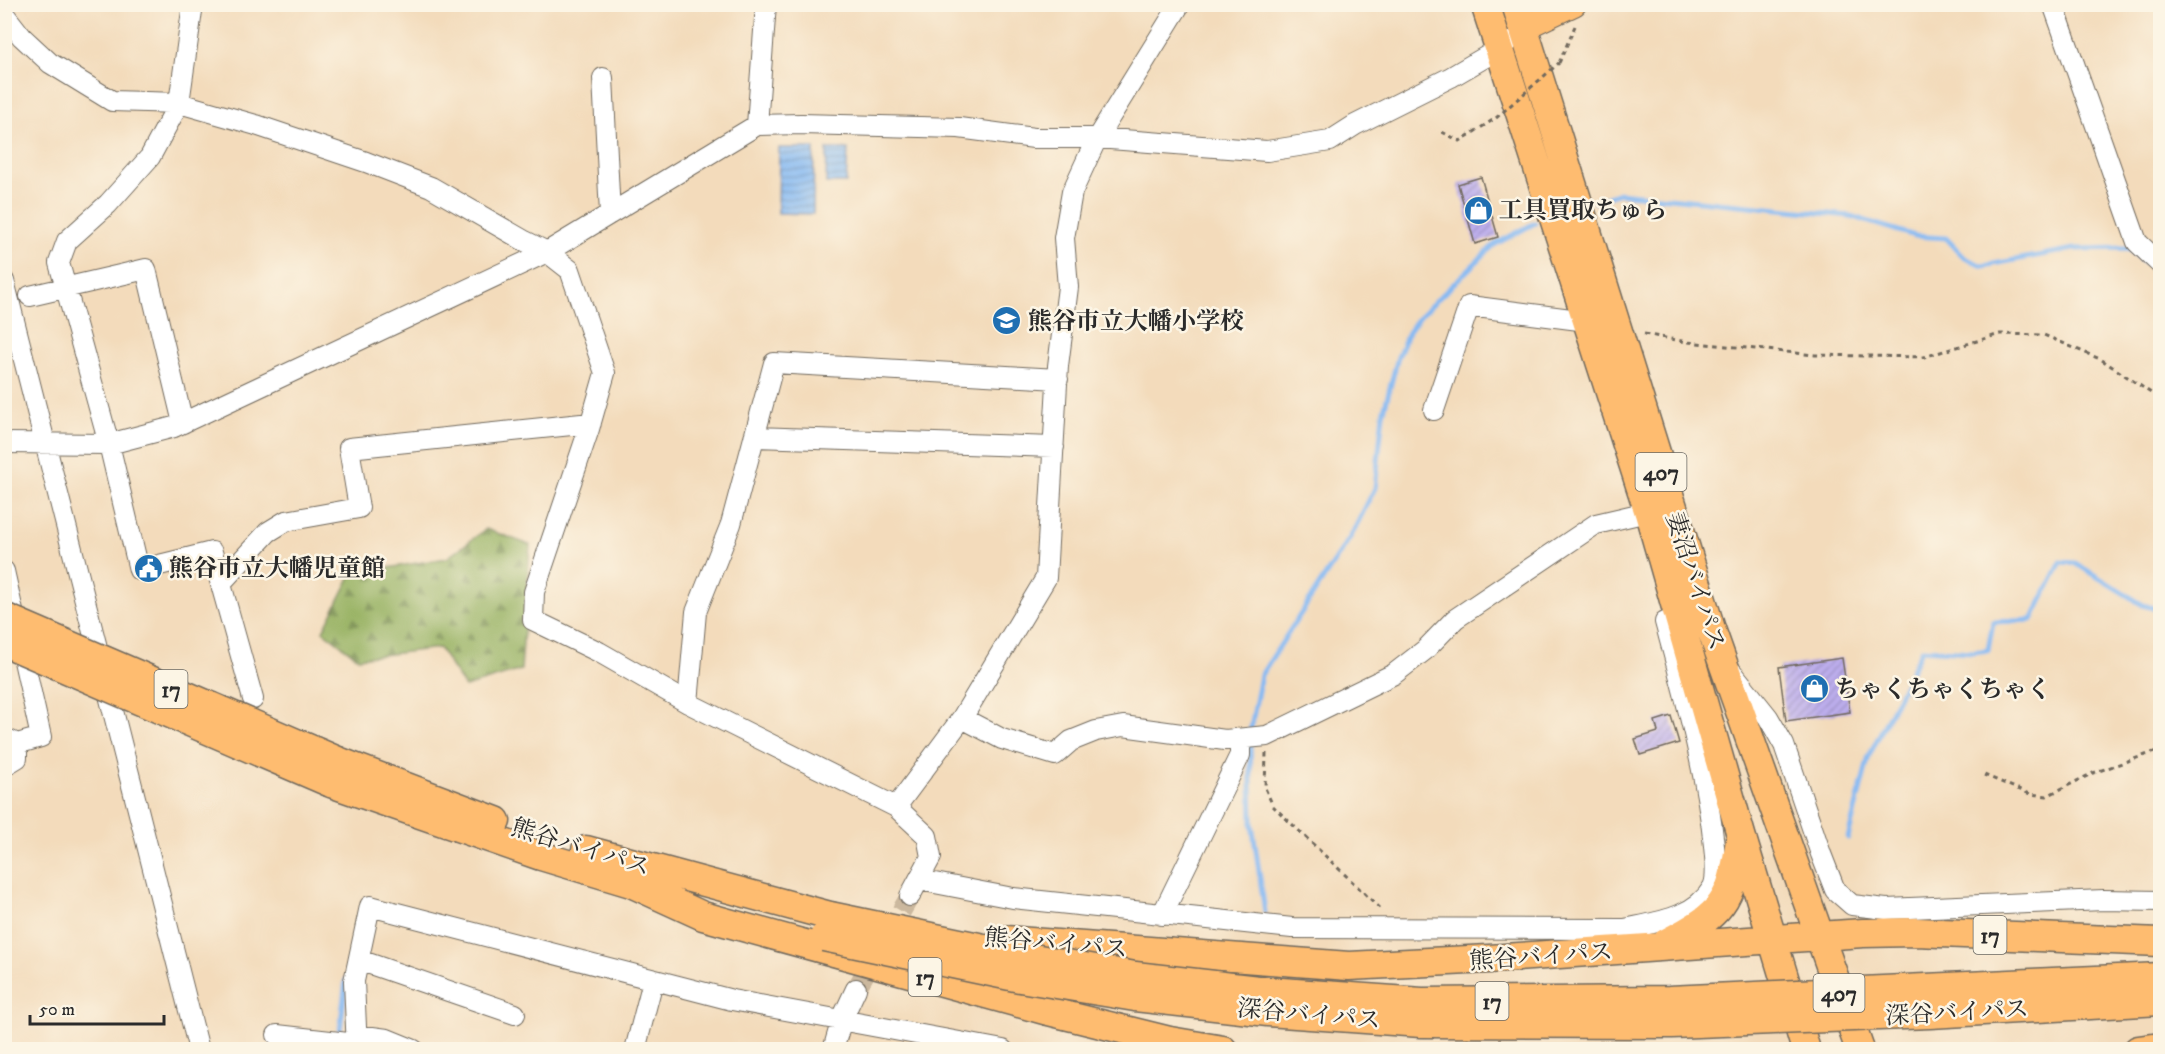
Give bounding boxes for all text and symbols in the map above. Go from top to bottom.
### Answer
shop icon: 工具買取ちゅら [1462,194,1494,226]
place label: 工具買取ちゅら [1499,196,1667,226]
school or university icon: 熊谷市立大幡小学校 [991,305,1023,337]
place label: 熊谷市立大幡小学校 [1028,307,1244,337]
road number: 407 [1636,453,1686,491]
street label: 妻沼バイパス [1659,508,1731,654]
public building icon: 熊谷市立大幡児童館 [132,552,164,584]
place label: 熊谷市立大幡児童館 [169,554,385,584]
road number: 17 [154,670,188,708]
shop icon: ちゃくちゃくちゃく [1798,673,1830,705]
place label: ちゃくちゃくちゃく [1835,675,2051,705]
street label: 熊谷バイパス [508,813,654,883]
road number: 17 [1974,916,2006,954]
street label: 熊谷バイパス [983,923,1129,965]
street label: 熊谷バイパス [1468,937,1614,977]
road number: 17 [908,958,942,996]
road number: 407 [1814,974,1864,1012]
road number: 17 [1476,982,1508,1020]
scale bar [30,988,164,1026]
street label: 深谷バイパス [1236,994,1382,1036]
street label: 深谷バイパス [1885,994,2030,1032]
text: 50 m [39,999,75,1021]

